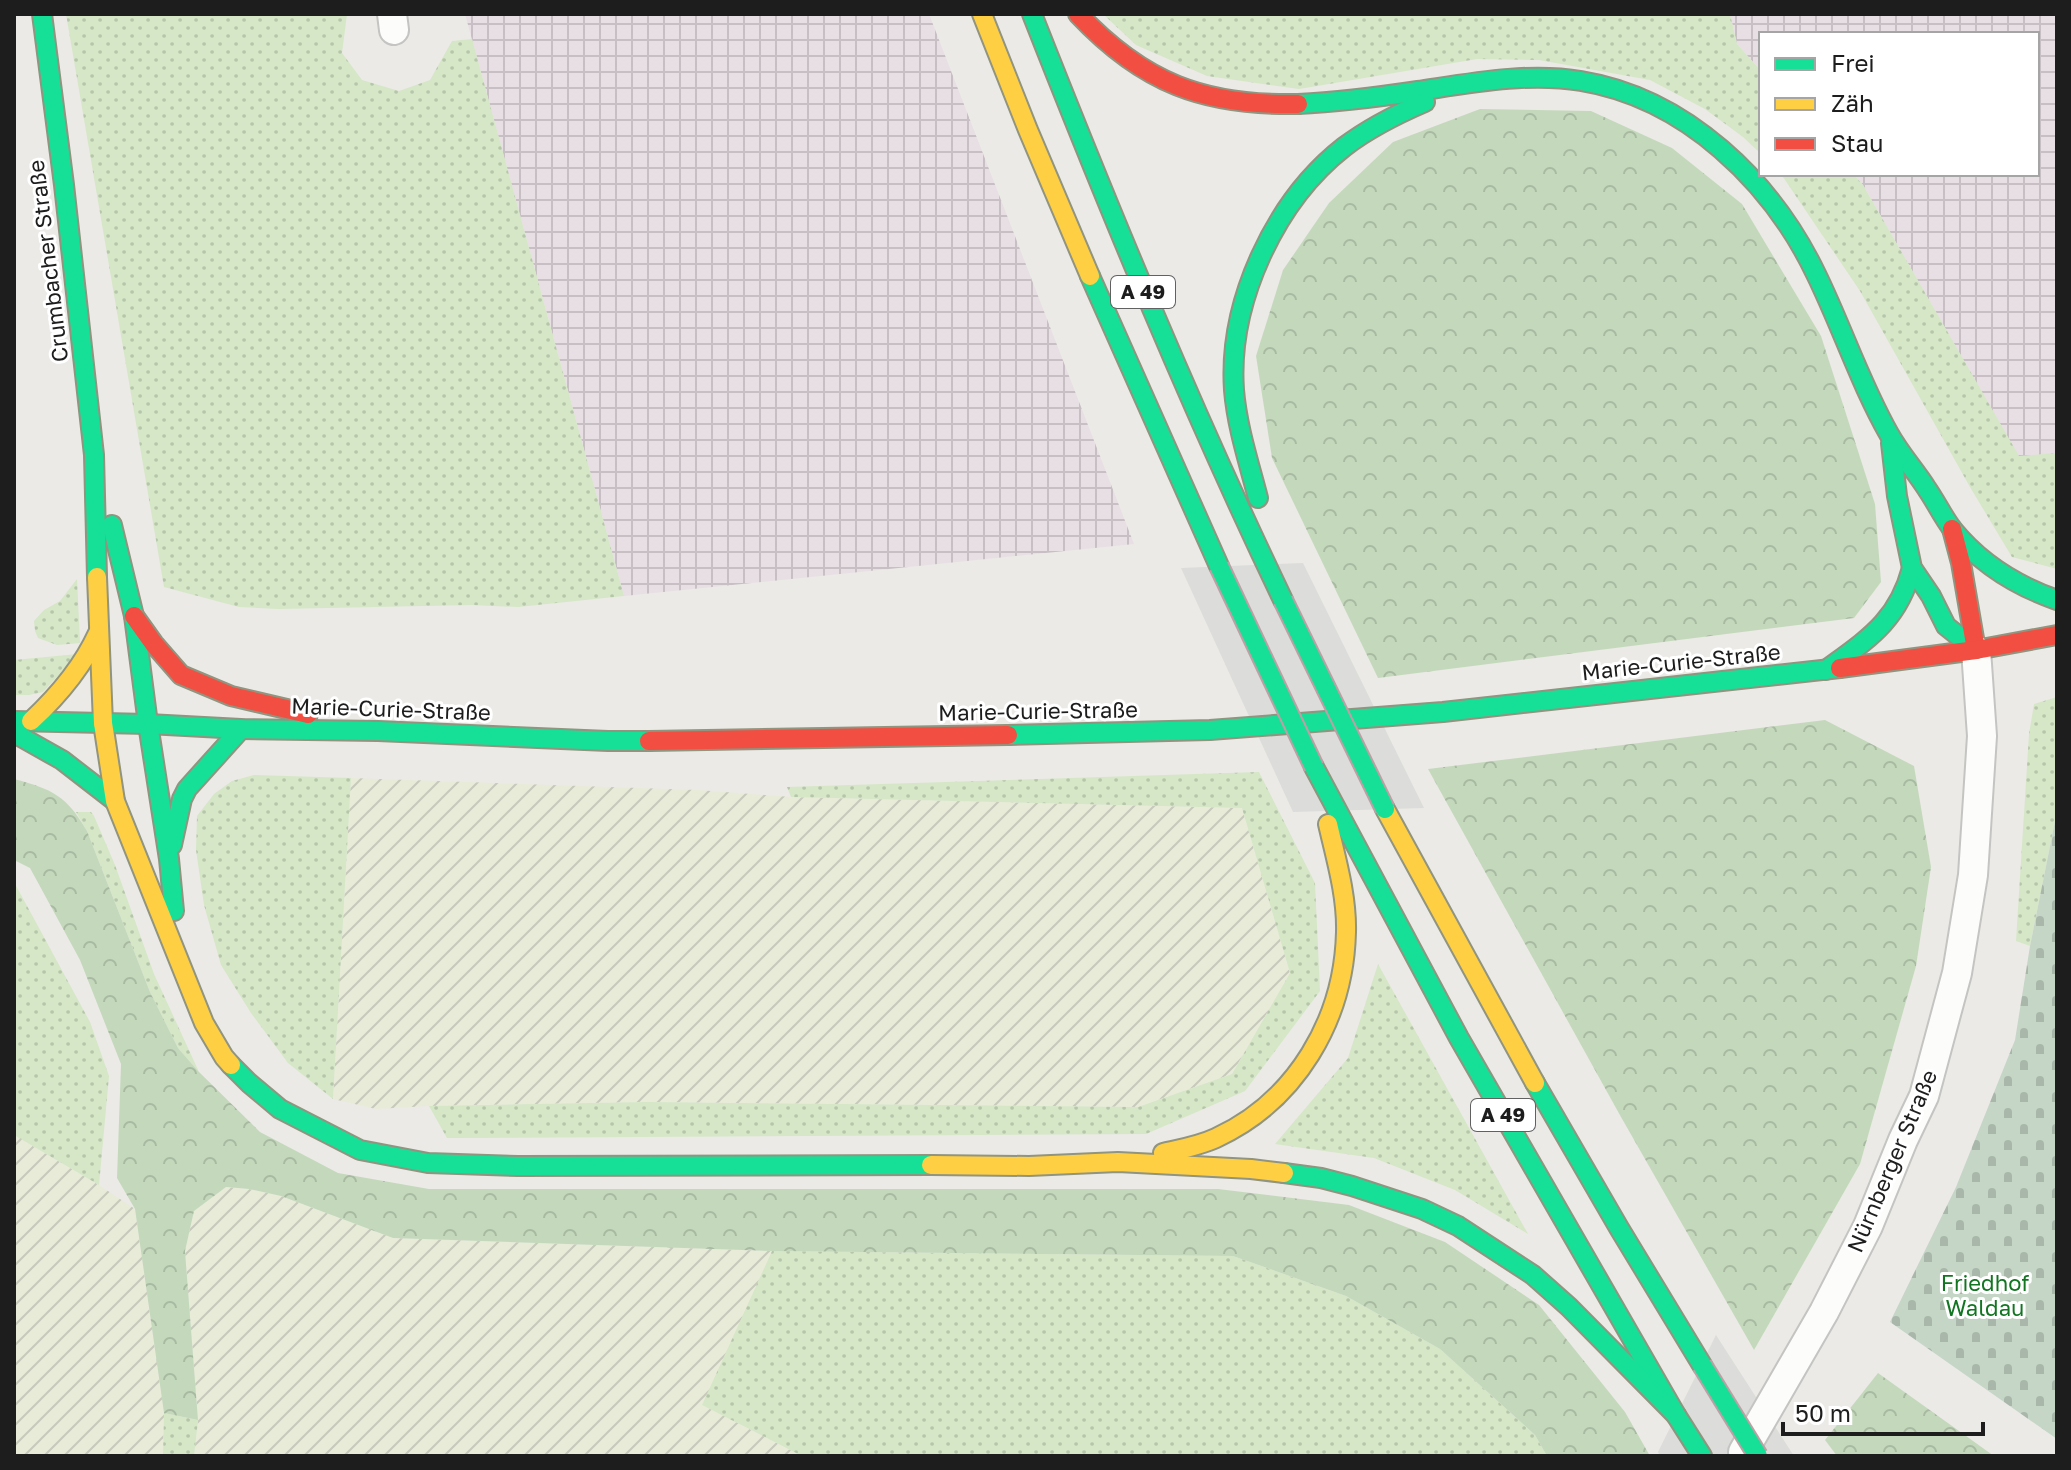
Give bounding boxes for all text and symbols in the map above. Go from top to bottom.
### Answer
legend [1759,32,2039,176]
text: Frei [1831,48,1875,77]
text: Zäh [1831,88,1874,117]
text: Stau [1831,128,1884,157]
street label: Crumbacher Straße [22,158,73,364]
road number: A 49 [1111,276,1175,308]
street label: Marie-Curie-Straße [1580,638,1782,685]
street label: Marie-Curie-Straße [291,692,491,725]
street label: Marie-Curie-Straße [938,695,1138,726]
street label: Nürnberger Straße [1841,1065,1942,1256]
road number: A 49 [1471,1099,1535,1131]
park label: Friedhof Waldau [1941,1269,2029,1321]
scale bar [1783,1386,1983,1436]
text: 50 m [1795,1398,1851,1427]

